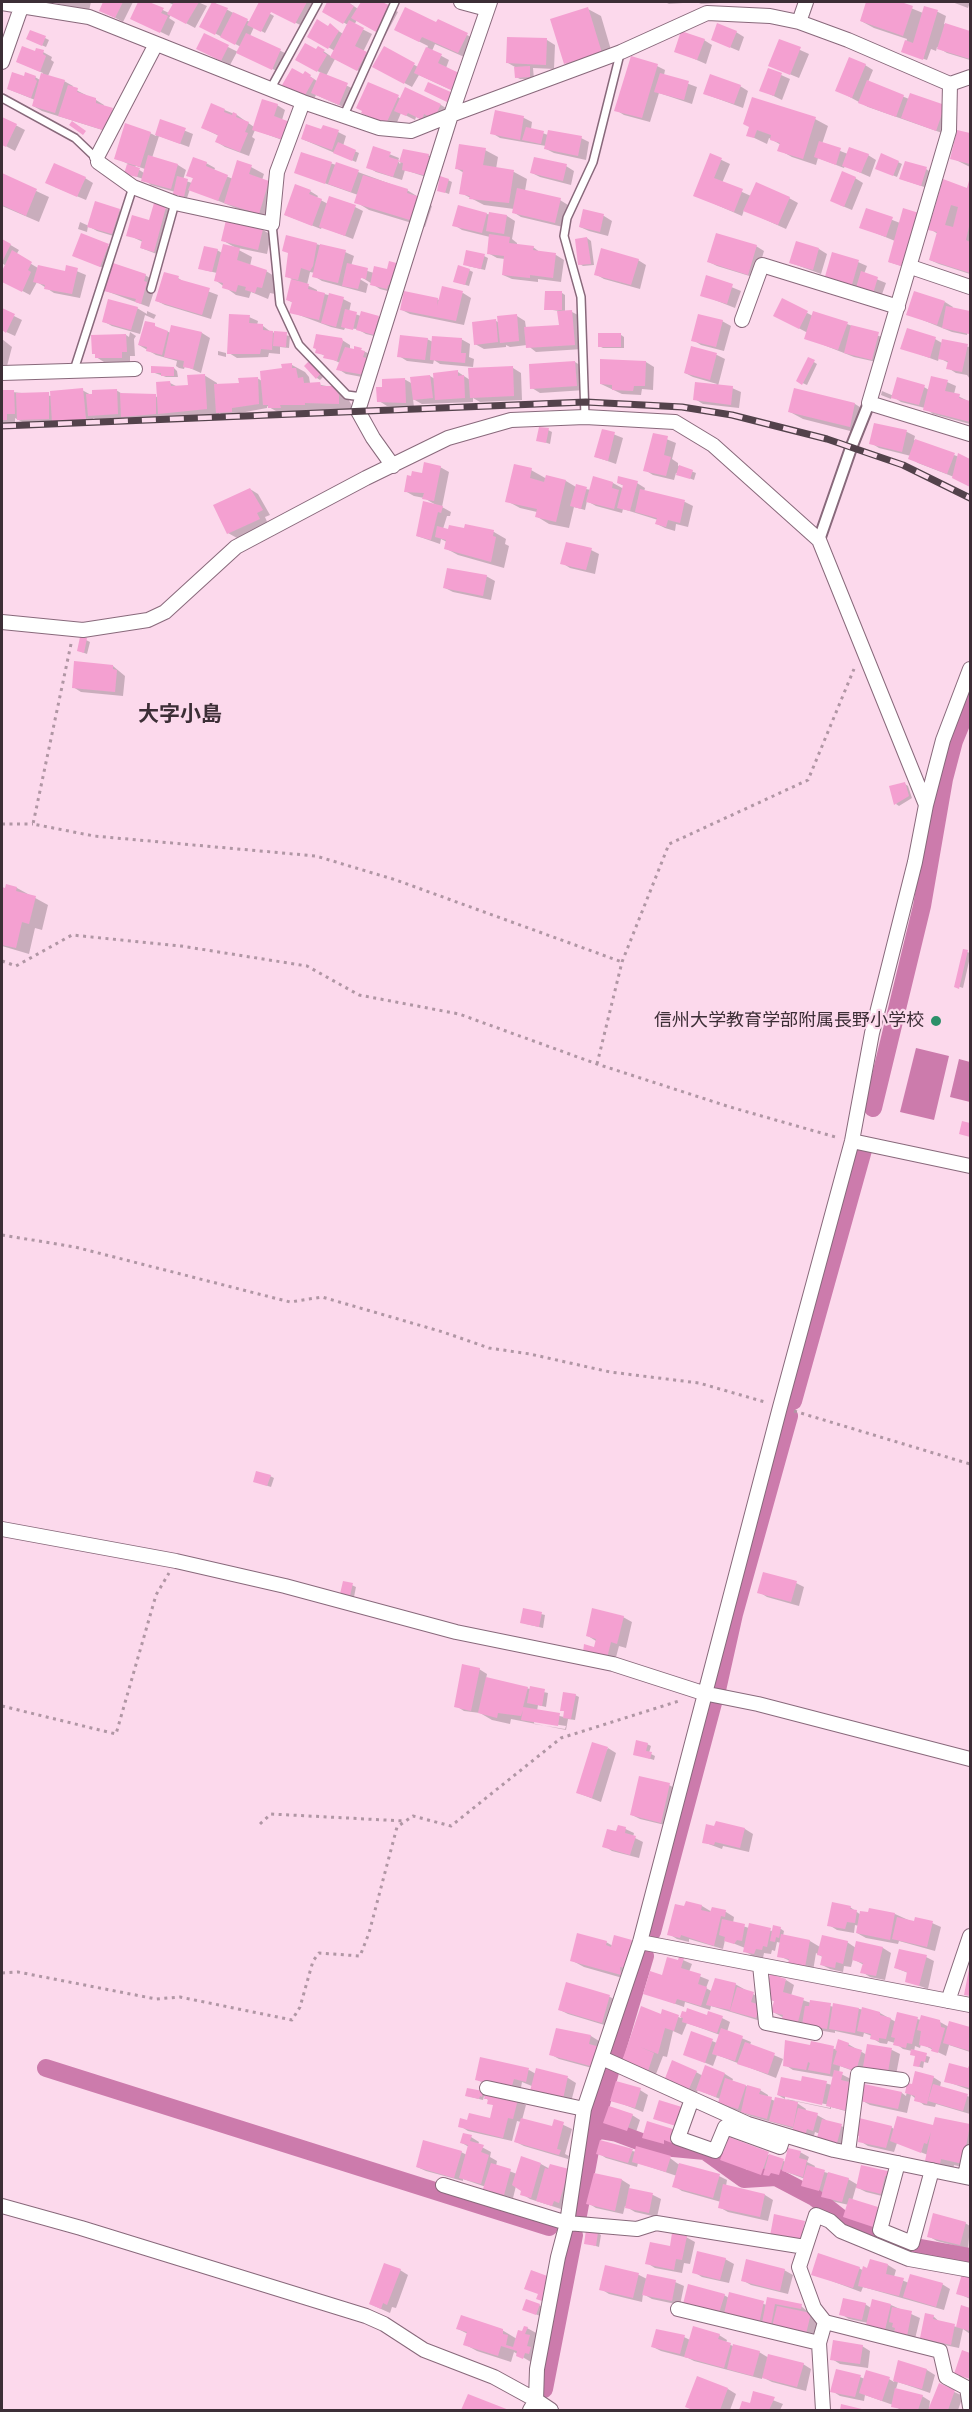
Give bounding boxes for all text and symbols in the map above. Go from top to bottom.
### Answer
district label: 大字小島 [138,702,222,728]
place label: 信州大学教育学部附属長野小学校 [654,1010,924,1032]
marker: 信州大学教育学部附属長野小学校 [929,1014,943,1028]

